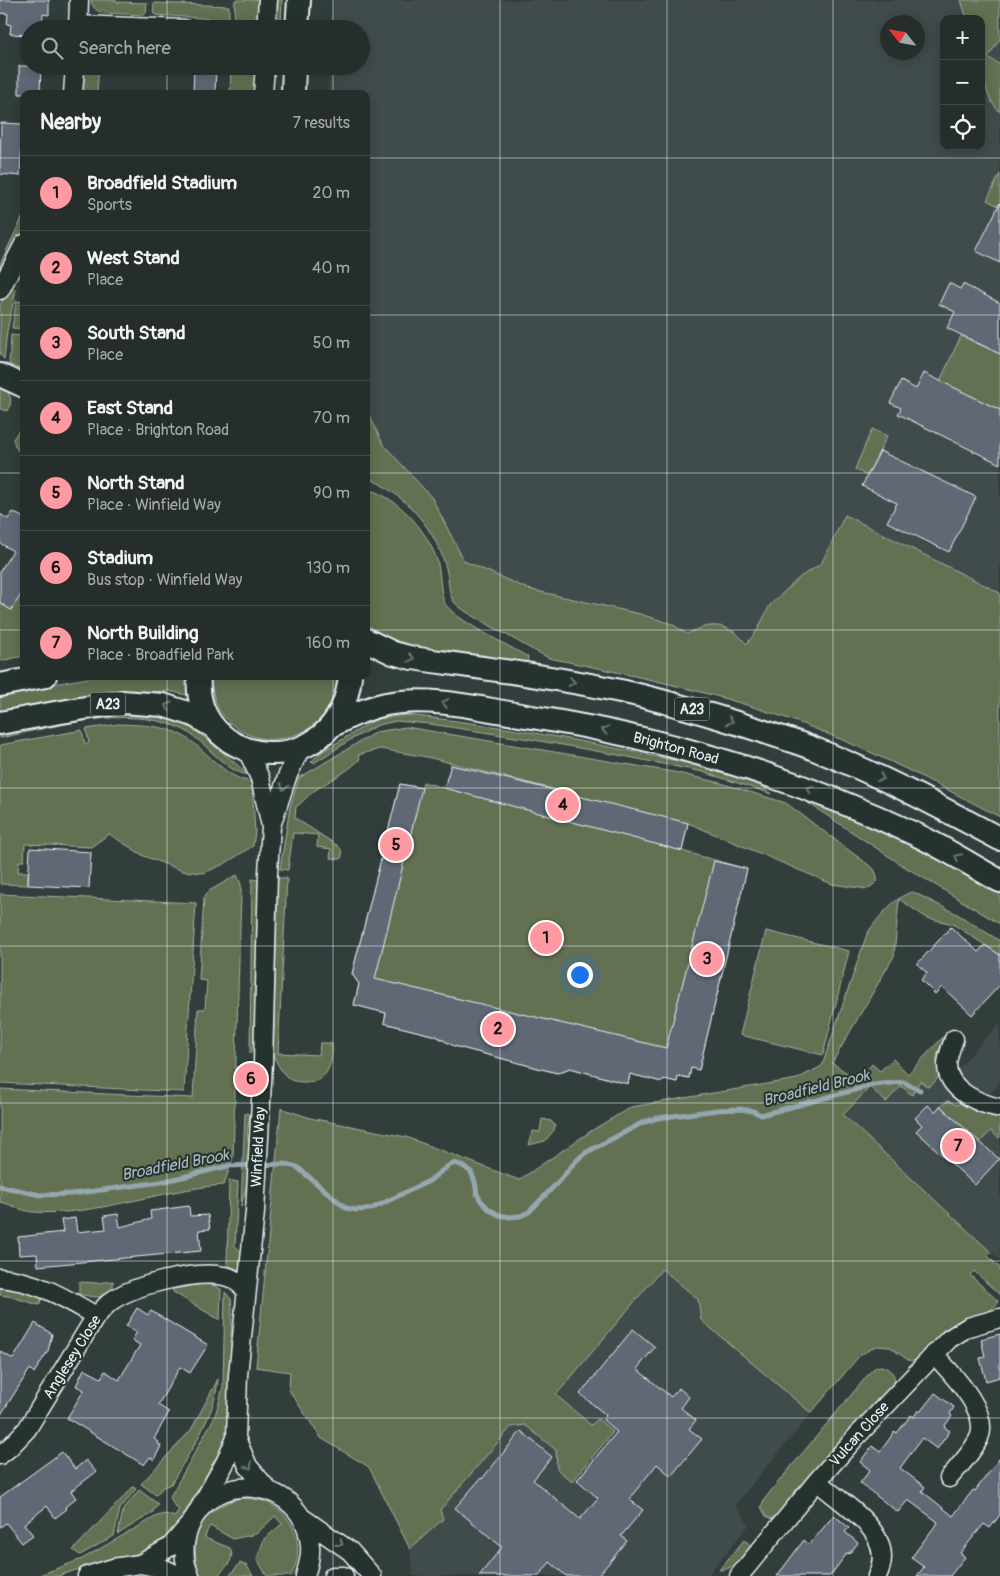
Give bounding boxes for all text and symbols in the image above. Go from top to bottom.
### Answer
north arrow [880,15,925,60]
map controls [940,15,985,150]
button: + [940,15,985,60]
search box [20,20,370,75]
icon: search [38,34,66,62]
text: Search here [78,36,171,60]
button: − [940,60,985,105]
button: locate [940,105,985,150]
text: Nearby [40,109,101,136]
text: 7 results [292,113,350,133]
text: Broadfield Stadium [87,171,237,195]
text: 1 [53,183,59,203]
text: 20 m [312,183,350,203]
text: Sports [87,195,132,215]
text: West Stand [87,246,180,270]
text: 2 [52,258,60,278]
text: 40 m [312,258,350,278]
text: Place [87,270,123,290]
text: South Stand [87,321,186,345]
text: 3 [52,333,60,353]
text: 50 m [313,333,350,353]
text: Place [87,345,123,365]
text: East Stand [87,396,173,420]
text: 4 [51,408,61,428]
text: 70 m [313,408,350,428]
text: Place · Brighton Road [87,420,229,440]
text: North Stand [87,471,185,495]
text: 5 [52,483,60,503]
text: 90 m [313,483,350,503]
text: Place · Winfield Way [87,495,221,515]
text: Stadium [87,546,153,570]
text: 6 [51,558,61,578]
text: 130 m [306,558,350,578]
text: Bus stop · Winfield Way [87,570,242,590]
text: North Building [87,621,199,645]
text: 7 [52,633,60,653]
text: 160 m [306,633,350,653]
text: Place · Broadfield Park [87,645,234,665]
one-way arrow [407,652,416,662]
one-way arrow [568,676,576,686]
road number: A23 [90,692,126,716]
road number: A23 [674,698,710,721]
one-way arrow [441,699,449,709]
one-way arrow [164,701,173,712]
one-way arrow [725,715,733,725]
one-way arrow [601,725,610,736]
street label: Brighton Road [631,728,721,769]
one-way arrow [876,772,885,782]
one-way arrow [280,783,290,791]
one-way arrow [806,785,815,795]
pin: 4 [547,786,579,824]
pin: 5 [380,826,412,864]
one-way arrow [954,854,963,864]
pin: 1 [530,919,562,957]
pin: 3 [691,940,723,978]
your location [567,962,593,988]
pin: 2 [482,1010,514,1048]
pin: 6 [235,1060,267,1098]
water label: Broadfield Brook [761,1065,873,1111]
street label: Winfield Way [247,1106,270,1188]
pin: 7 [942,1127,974,1165]
water label: Broadfield Brook [120,1145,232,1185]
street label: Anglesey Close [39,1311,106,1403]
street label: Vulcan Close [825,1397,894,1471]
one-way arrow [243,1461,252,1470]
one-way arrow [334,1537,344,1546]

